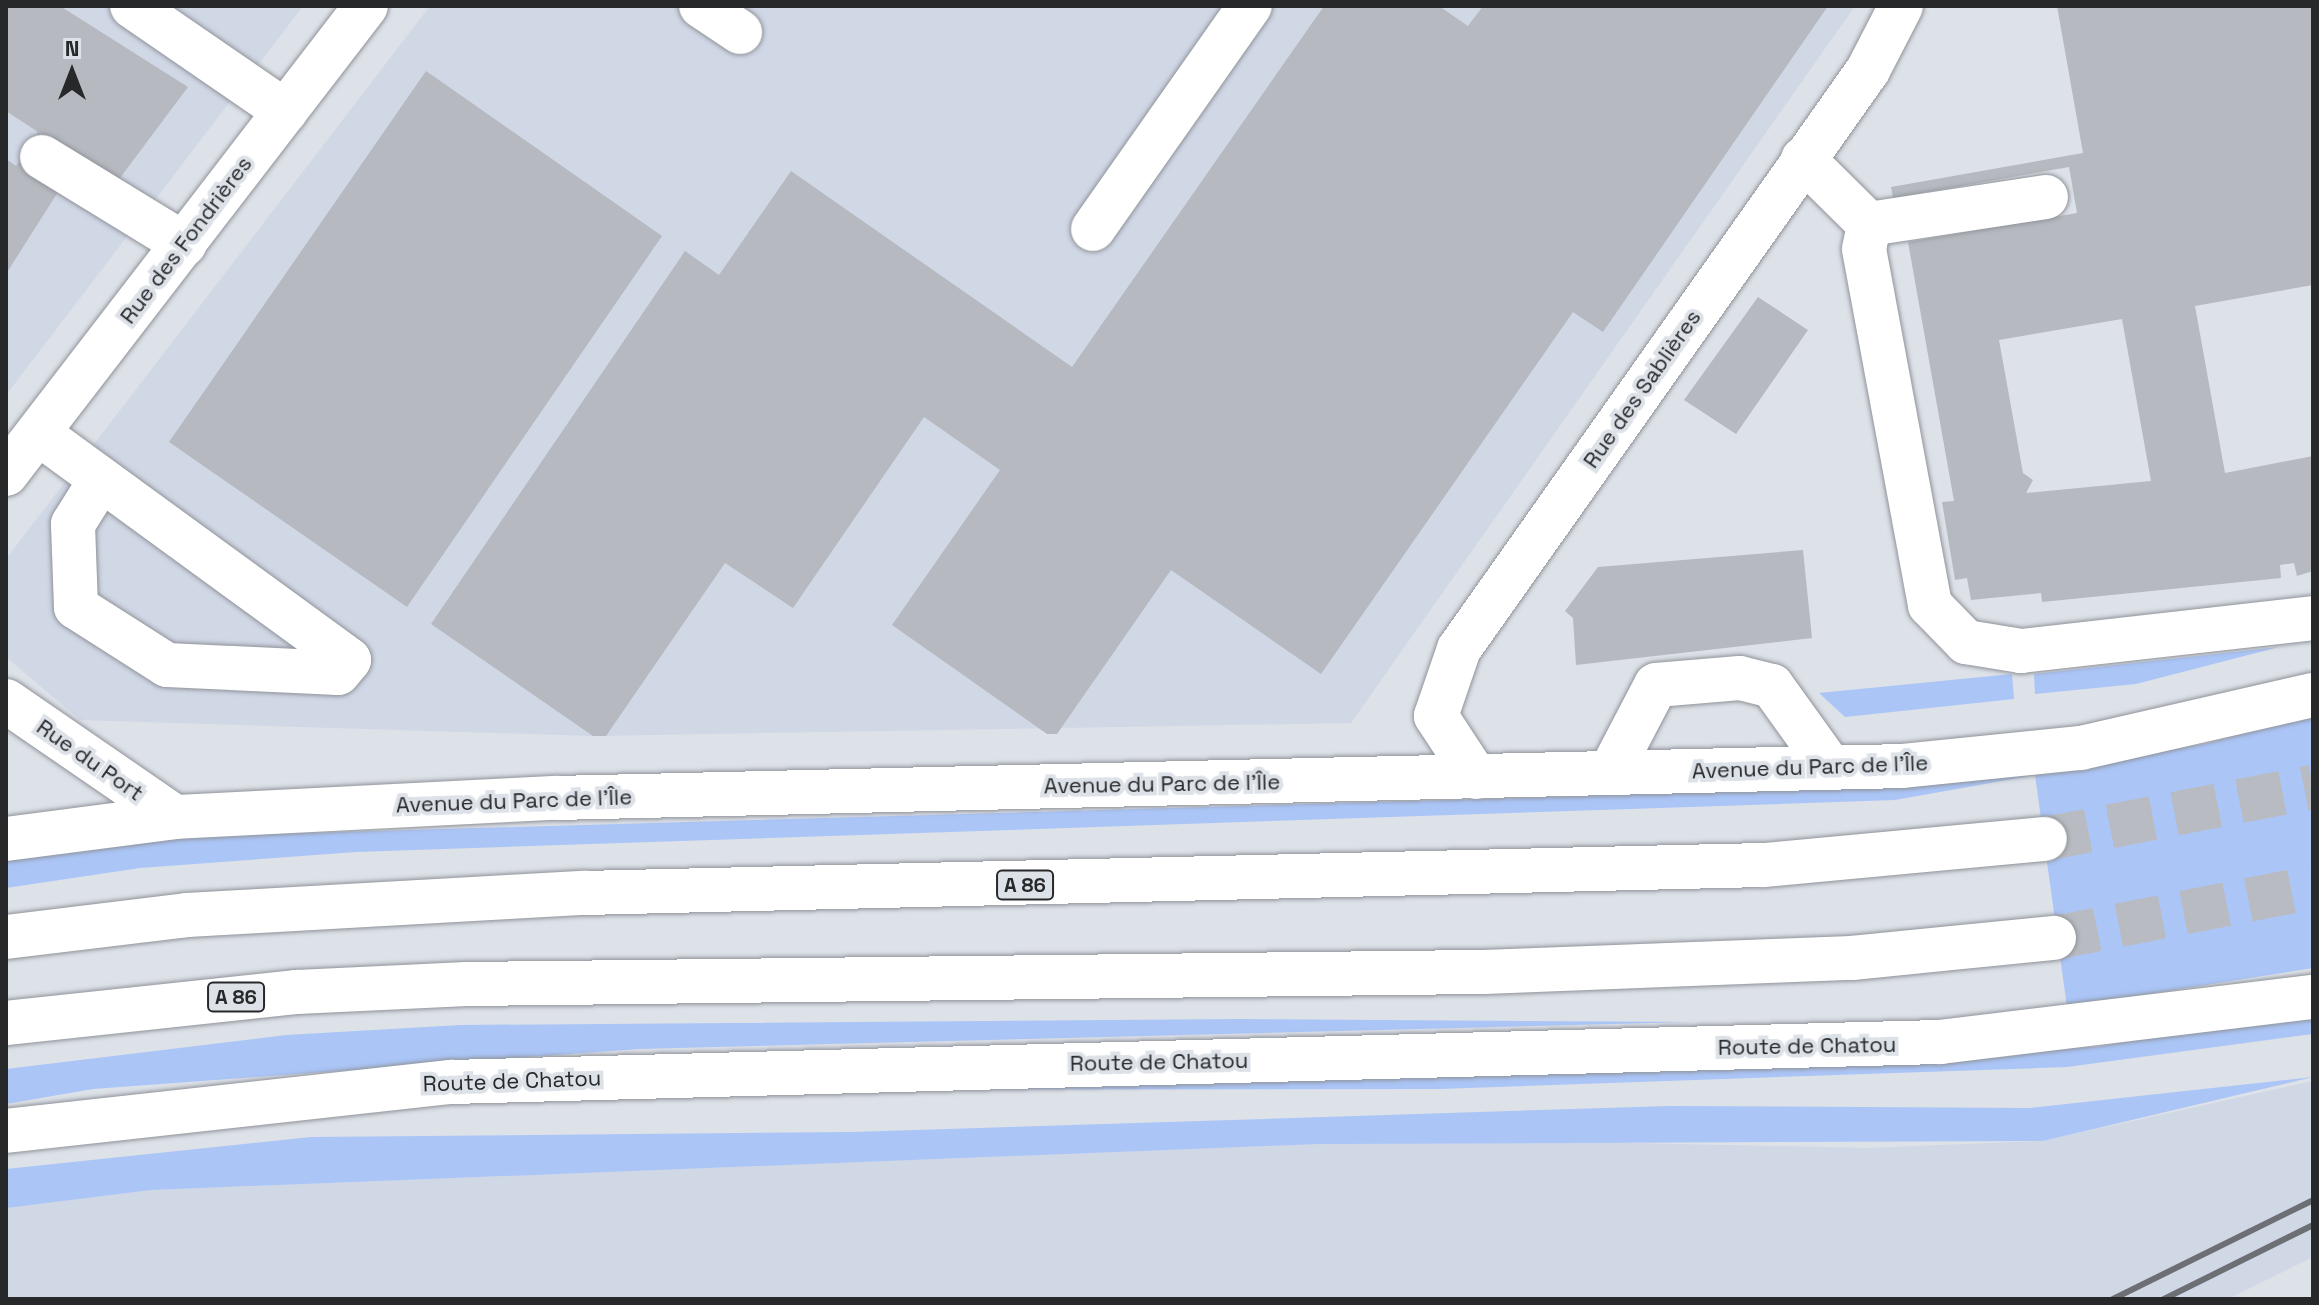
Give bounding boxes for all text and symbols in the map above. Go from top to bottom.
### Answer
north arrow [32,32,112,112]
text: N [65,34,79,62]
street label: Rue des Fondrières [114,151,258,329]
street label: Rue des Sablières [1578,305,1706,473]
street label: Rue du Port [32,714,148,806]
street label: Avenue du Parc de l'Île [1691,750,1929,784]
street label: Avenue du Parc de l'Île [1044,769,1280,799]
street label: Avenue du Parc de l'Île [395,784,633,818]
road number: A 86 [995,869,1055,901]
road number: A 86 [206,981,266,1013]
street label: Route de Chatou [1718,1031,1896,1061]
street label: Route de Chatou [1070,1047,1248,1077]
street label: Route de Chatou [422,1065,602,1097]

